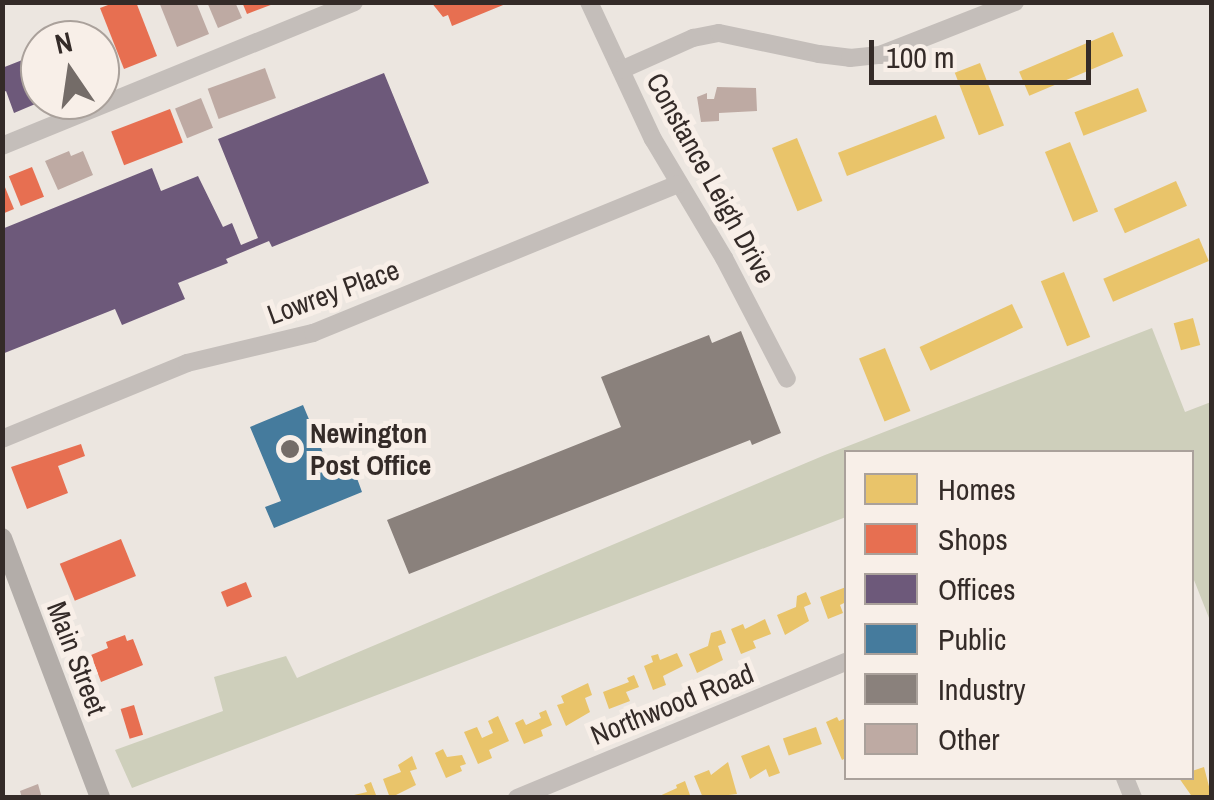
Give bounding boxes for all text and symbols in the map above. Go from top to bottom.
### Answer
north arrow [20,20,120,120]
scale bar [874,20,1096,82]
text: N [51,22,76,63]
text: 100 m [886,37,954,77]
street label: Constance Leigh Drive [639,67,783,289]
street label: Lowrey Place [263,253,403,331]
place label: Newington Post Office [310,416,431,482]
marker: Newington Post Office [279,438,301,460]
legend [844,450,1194,780]
text: Homes [938,469,1016,509]
text: Shops [938,519,1008,559]
text: Offices [938,569,1016,609]
street label: Main Street [40,597,114,719]
text: Public [938,619,1006,659]
street label: Northwood Road [586,656,758,752]
text: Industry [938,669,1026,709]
text: Other [938,719,1000,759]

